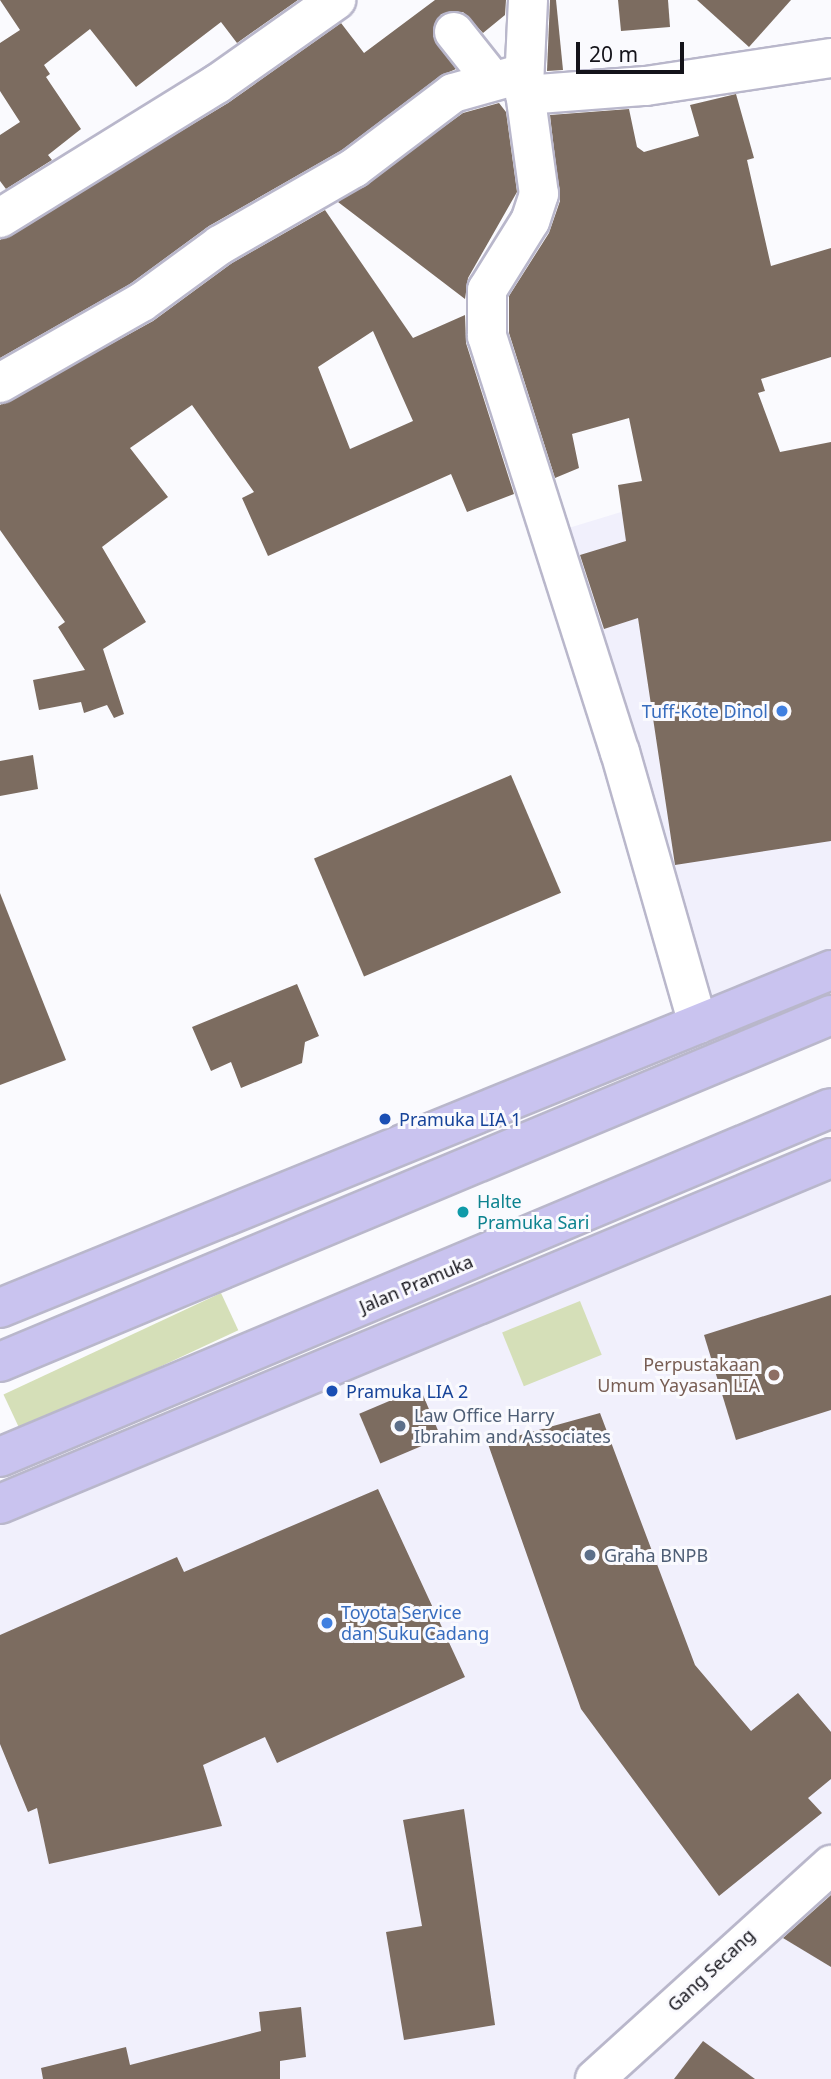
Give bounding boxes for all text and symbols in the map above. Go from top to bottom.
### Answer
scale bar [579,28,688,72]
text: 20 m [589,40,638,68]
place label: Tuff-Kote Dinol [642,700,768,722]
marker: Tuff-Kote Dinol [774,703,790,719]
place label: Pramuka LIA 1 [399,1108,521,1130]
marker: Pramuka LIA 1 [377,1111,393,1127]
place label: Halte Pramuka Sari [477,1191,589,1234]
marker: Halte Pramuka Sari [455,1204,471,1220]
street label: Jalan Pramuka [356,1250,476,1318]
place label: Perpustakaan Umum Yayasan LIA [597,1354,760,1396]
marker: Perpustakaan Umum Yayasan LIA [766,1367,782,1383]
place label: Pramuka LIA 2 [346,1380,468,1402]
marker: Pramuka LIA 2 [324,1383,340,1399]
place label: Law Office Harry Ibrahim and Associates [414,1405,611,1448]
marker: Law Office Harry Ibrahim and Associates [392,1418,408,1434]
place label: Graha BNPB [604,1544,708,1566]
marker: Graha BNPB [582,1547,598,1563]
place label: Toyota Service dan Suku Cadang [341,1602,489,1644]
marker: Toyota Service dan Suku Cadang [319,1615,335,1631]
street label: Gang Secang [663,1924,759,2016]

